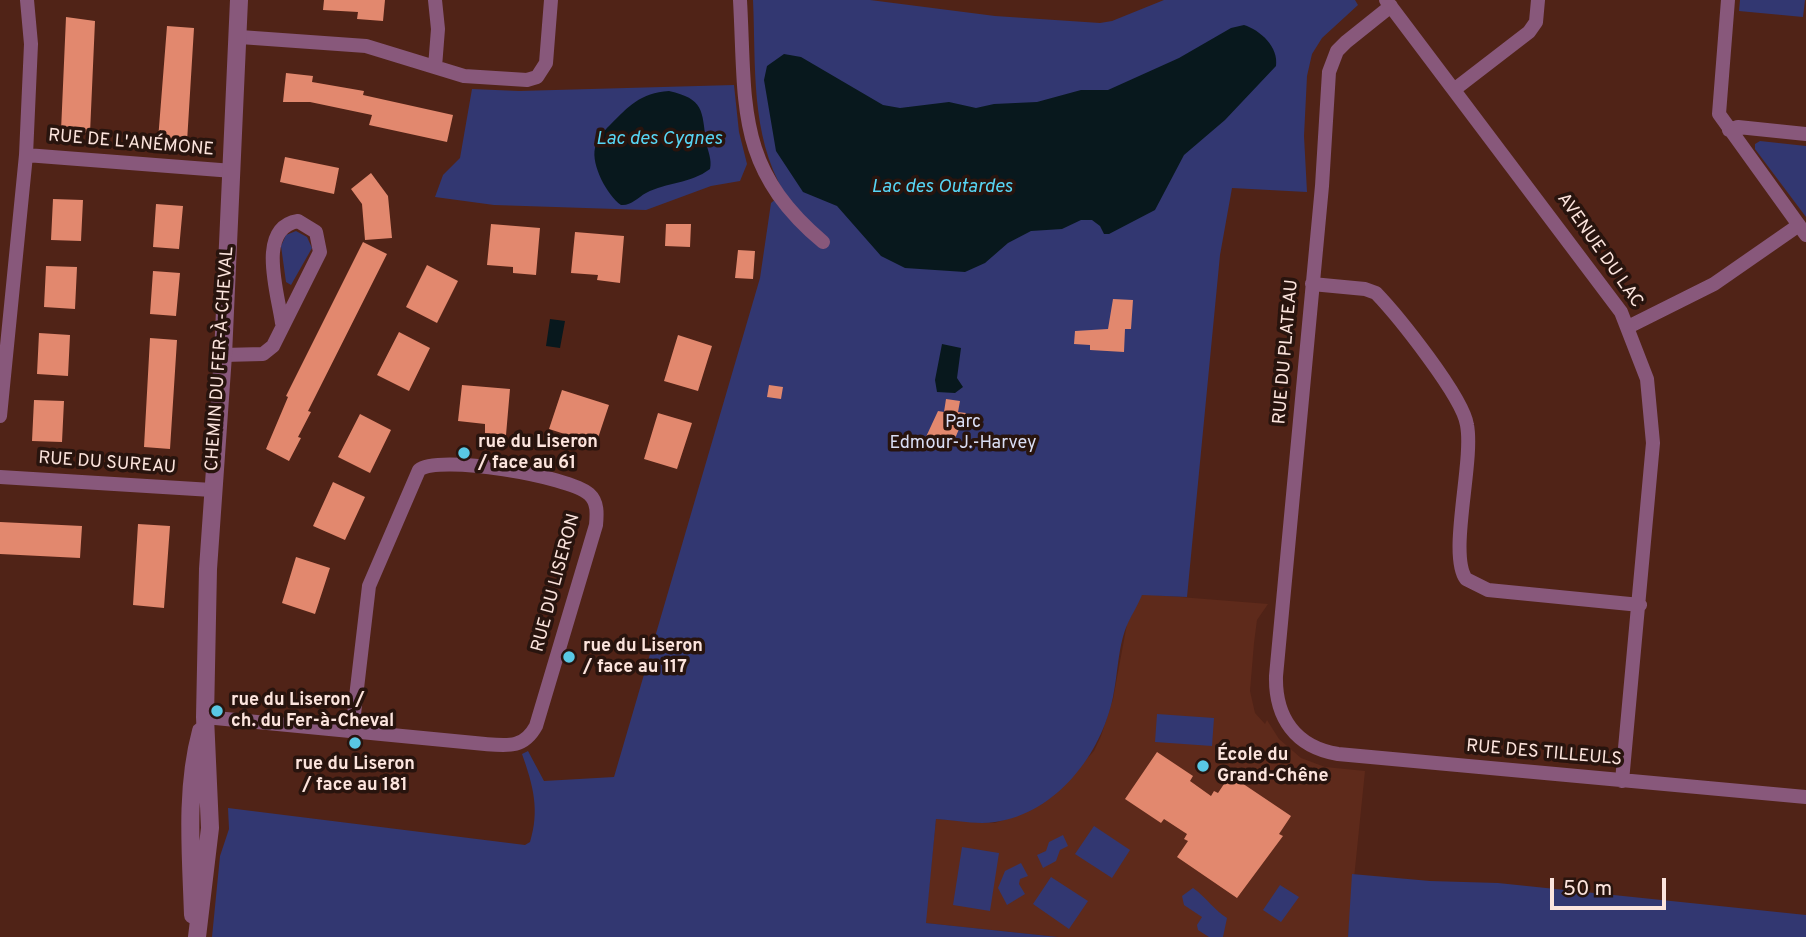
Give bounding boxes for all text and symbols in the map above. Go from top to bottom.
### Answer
street label: RUE DE L'ANÉMONE [47,126,215,162]
water label: Lac des Cygnes [596,129,722,151]
water label: Lac des Outardes [871,177,1013,199]
street label: AVENUE DU LAC [1551,189,1647,313]
street label: CHEMIN DU FER-À-CHEVAL [202,246,240,472]
street label: RUE DU PLATEAU [1270,279,1304,425]
park label: Parc Edmour-J.-Harvey [890,412,1036,454]
place label: rue du Liseron / face au 61 [478,432,598,474]
marker: rue du Liseron / face au 61 [456,445,472,461]
street label: RUE DU SUREAU [37,448,177,480]
street label: RUE DU LISERON [528,511,586,655]
place label: rue du Liseron / face au 117 [583,636,703,678]
marker: rue du Liseron / face au 117 [561,649,577,665]
place label: rue du Liseron / ch. du Fer-à-Cheval [231,690,394,732]
marker: rue du Liseron / ch. du Fer-à-Cheval [209,703,225,719]
marker: rue du Liseron / face au 181 [347,735,363,751]
street label: RUE DES TILLEULS [1465,736,1623,772]
place label: École du Grand-Chêne [1217,745,1328,788]
place label: rue du Liseron / face au 181 [295,754,415,796]
marker: École du Grand-Chêne [1195,758,1211,774]
scale bar [1554,864,1670,908]
text: 50 m [1563,876,1612,903]

